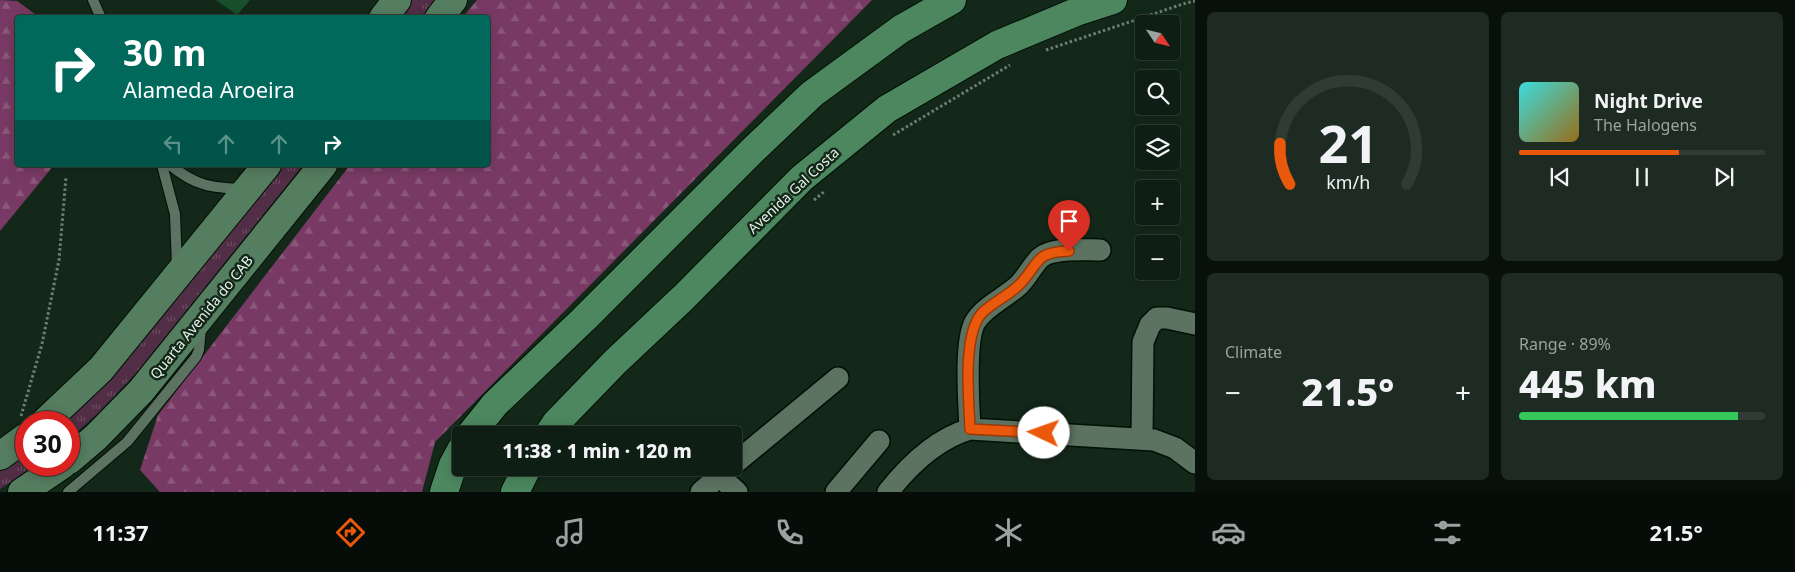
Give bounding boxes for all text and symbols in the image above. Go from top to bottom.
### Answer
north arrow [1135,15,1180,60]
map controls [1135,15,1180,280]
text: 30 m [123,29,206,76]
icon: right [40,35,105,100]
button: search [1135,70,1180,115]
text: Alameda Aroeira [123,74,295,104]
text: Night Drive [1594,88,1703,114]
text: 21 [1318,107,1378,178]
text: The Halogens [1594,114,1697,136]
button: layers [1135,125,1180,170]
icon: left [159,130,187,158]
icon: ahead [212,130,240,158]
icon: ahead [265,130,293,158]
icon: right [318,130,346,158]
street label: Avenida Gal Costa [743,143,843,237]
icon: previous [1546,163,1574,191]
icon: pause [1628,163,1656,191]
icon: next [1710,163,1738,191]
text: km/h [1326,170,1370,194]
button: + [1135,180,1180,225]
pin [1048,200,1090,251]
icon: arrive [1055,207,1083,235]
button: − [1135,235,1180,280]
street label: Quarta Avenida do CAB [145,251,257,383]
text: Range · 89% [1519,333,1611,355]
text: Climate [1225,341,1282,363]
text: 445 km [1519,357,1657,409]
text: 21.5° [1302,365,1394,417]
text: − [1225,373,1241,411]
text: + [1455,373,1471,411]
position arrow [1017,406,1069,458]
speed limit sign: 30 [15,411,80,476]
text: 11:38 · 1 min · 120 m [502,438,692,464]
icon: directions [333,515,368,550]
icon: music [553,515,588,550]
icon: phone [772,515,807,550]
icon: climate [991,515,1026,550]
icon: car [1211,515,1246,550]
icon: filters [1430,515,1465,550]
text: 11:37 [92,517,149,547]
text: 21.5° [1649,517,1703,547]

